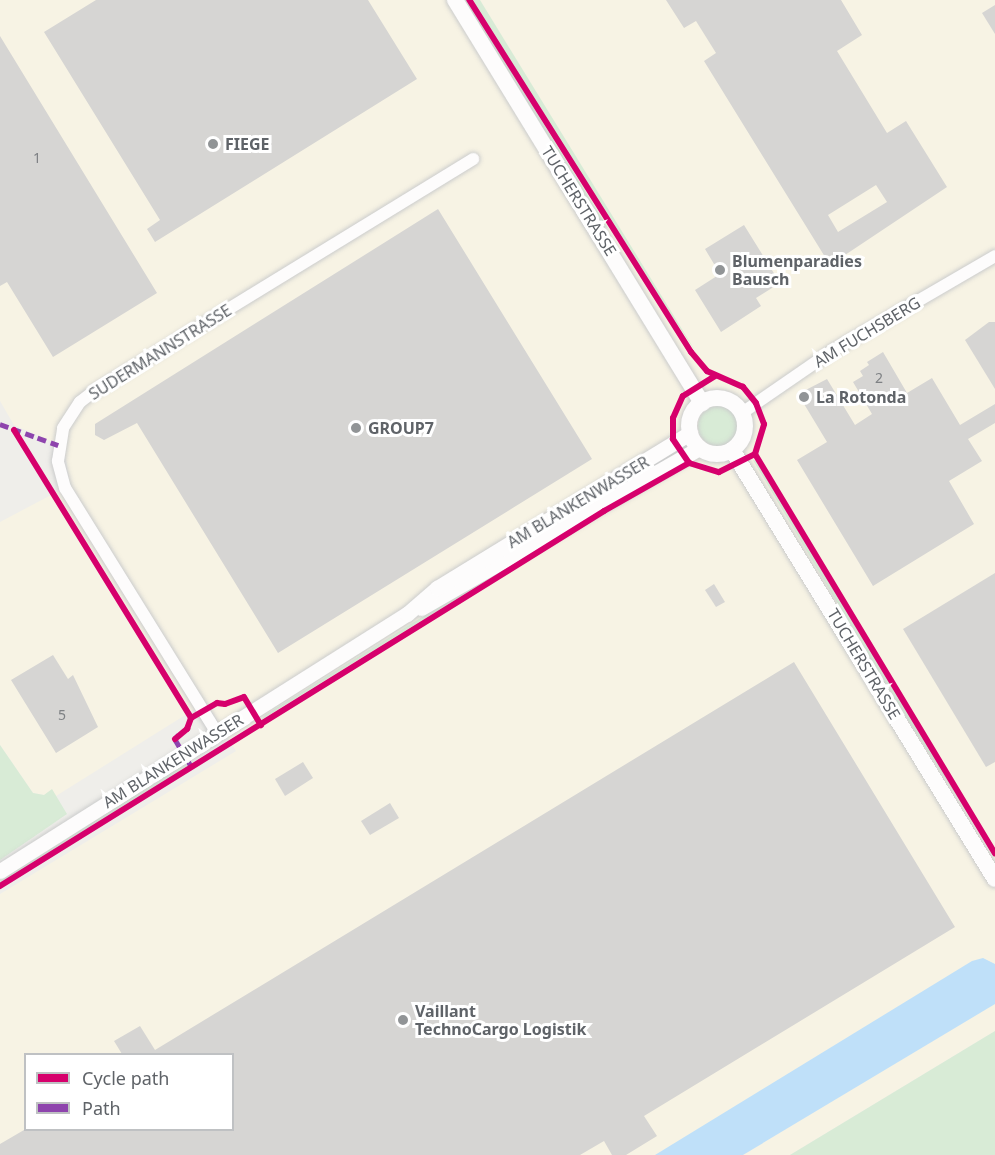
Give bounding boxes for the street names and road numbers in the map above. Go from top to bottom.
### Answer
street label: TUCHERSTRASSE [538,143,620,259]
street label: AM FUCHSBERG [810,293,924,371]
street label: SUDERMANNSTRASSE [85,300,235,404]
street label: AM BLANKENWASSER [504,452,652,552]
street label: TUCHERSTRASSE [823,605,905,723]
street label: AM BLANKENWASSER [99,710,247,812]

